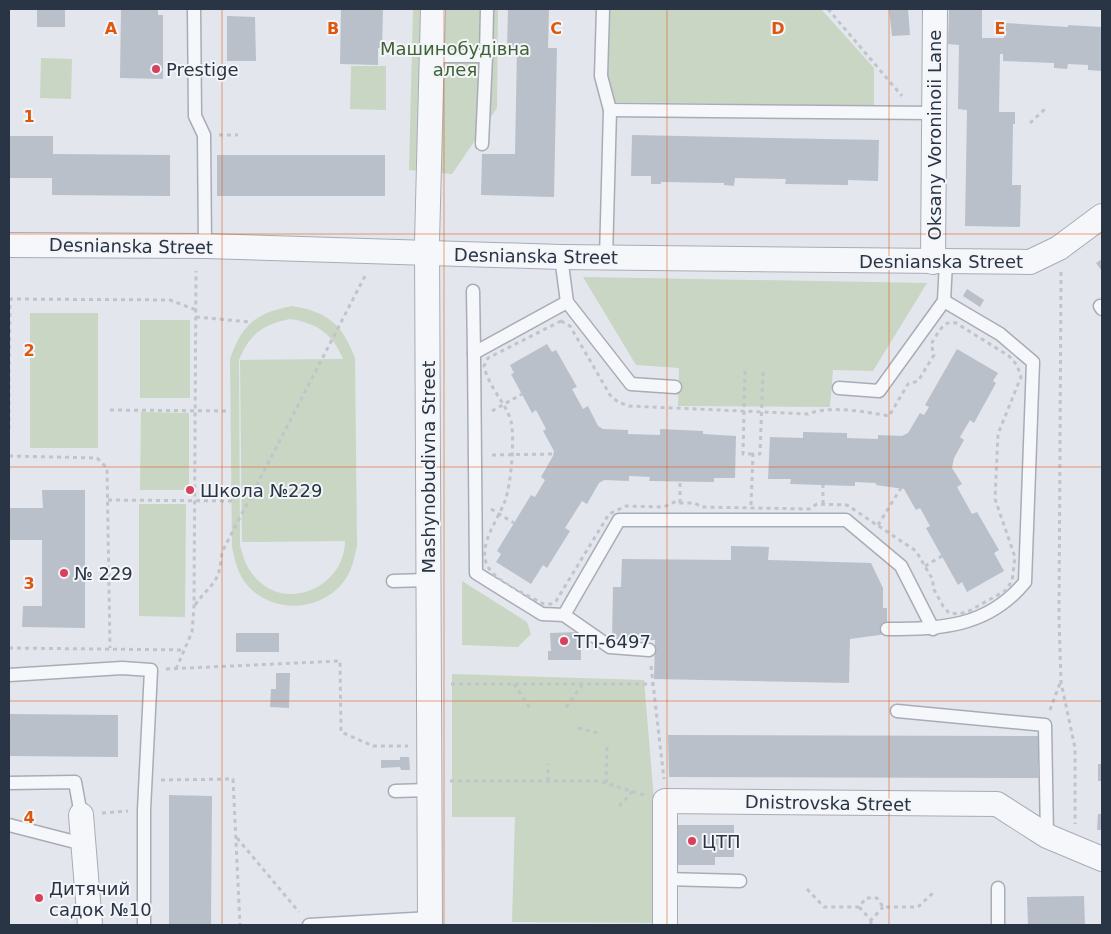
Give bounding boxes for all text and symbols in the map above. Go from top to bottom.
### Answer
text: A [105,19,118,38]
text: B [327,19,339,38]
text: C [550,19,562,38]
text: D [771,19,785,38]
text: E [995,19,1005,38]
street label: Oksany Voroninoii Lane [924,30,945,240]
park label: Машинобудівна алея [380,38,530,80]
place label: Prestige [166,59,239,80]
marker: Prestige [150,63,162,75]
text: 1 [23,107,35,126]
street label: Desnianska Street [49,234,213,258]
street label: Desnianska Street [454,244,618,268]
street label: Desnianska Street [859,251,1023,272]
text: 2 [23,341,35,360]
street label: Mashynobudivna Street [418,360,439,574]
place label: Школа №229 [200,480,322,501]
marker: Школа №229 [184,484,196,496]
place label: № 229 [74,563,133,584]
marker: № 229 [58,567,70,579]
text: 3 [23,574,35,593]
place label: ТП-6497 [573,631,651,652]
marker: ТП-6497 [558,635,570,647]
street label: Dnistrovska Street [745,791,911,815]
text: 4 [23,808,35,827]
place label: ЦТП [702,831,741,852]
marker: ЦТП [686,835,698,847]
place label: Дитячий садок №10 [49,878,152,920]
marker: Дитячий садок №10 [33,892,45,904]

